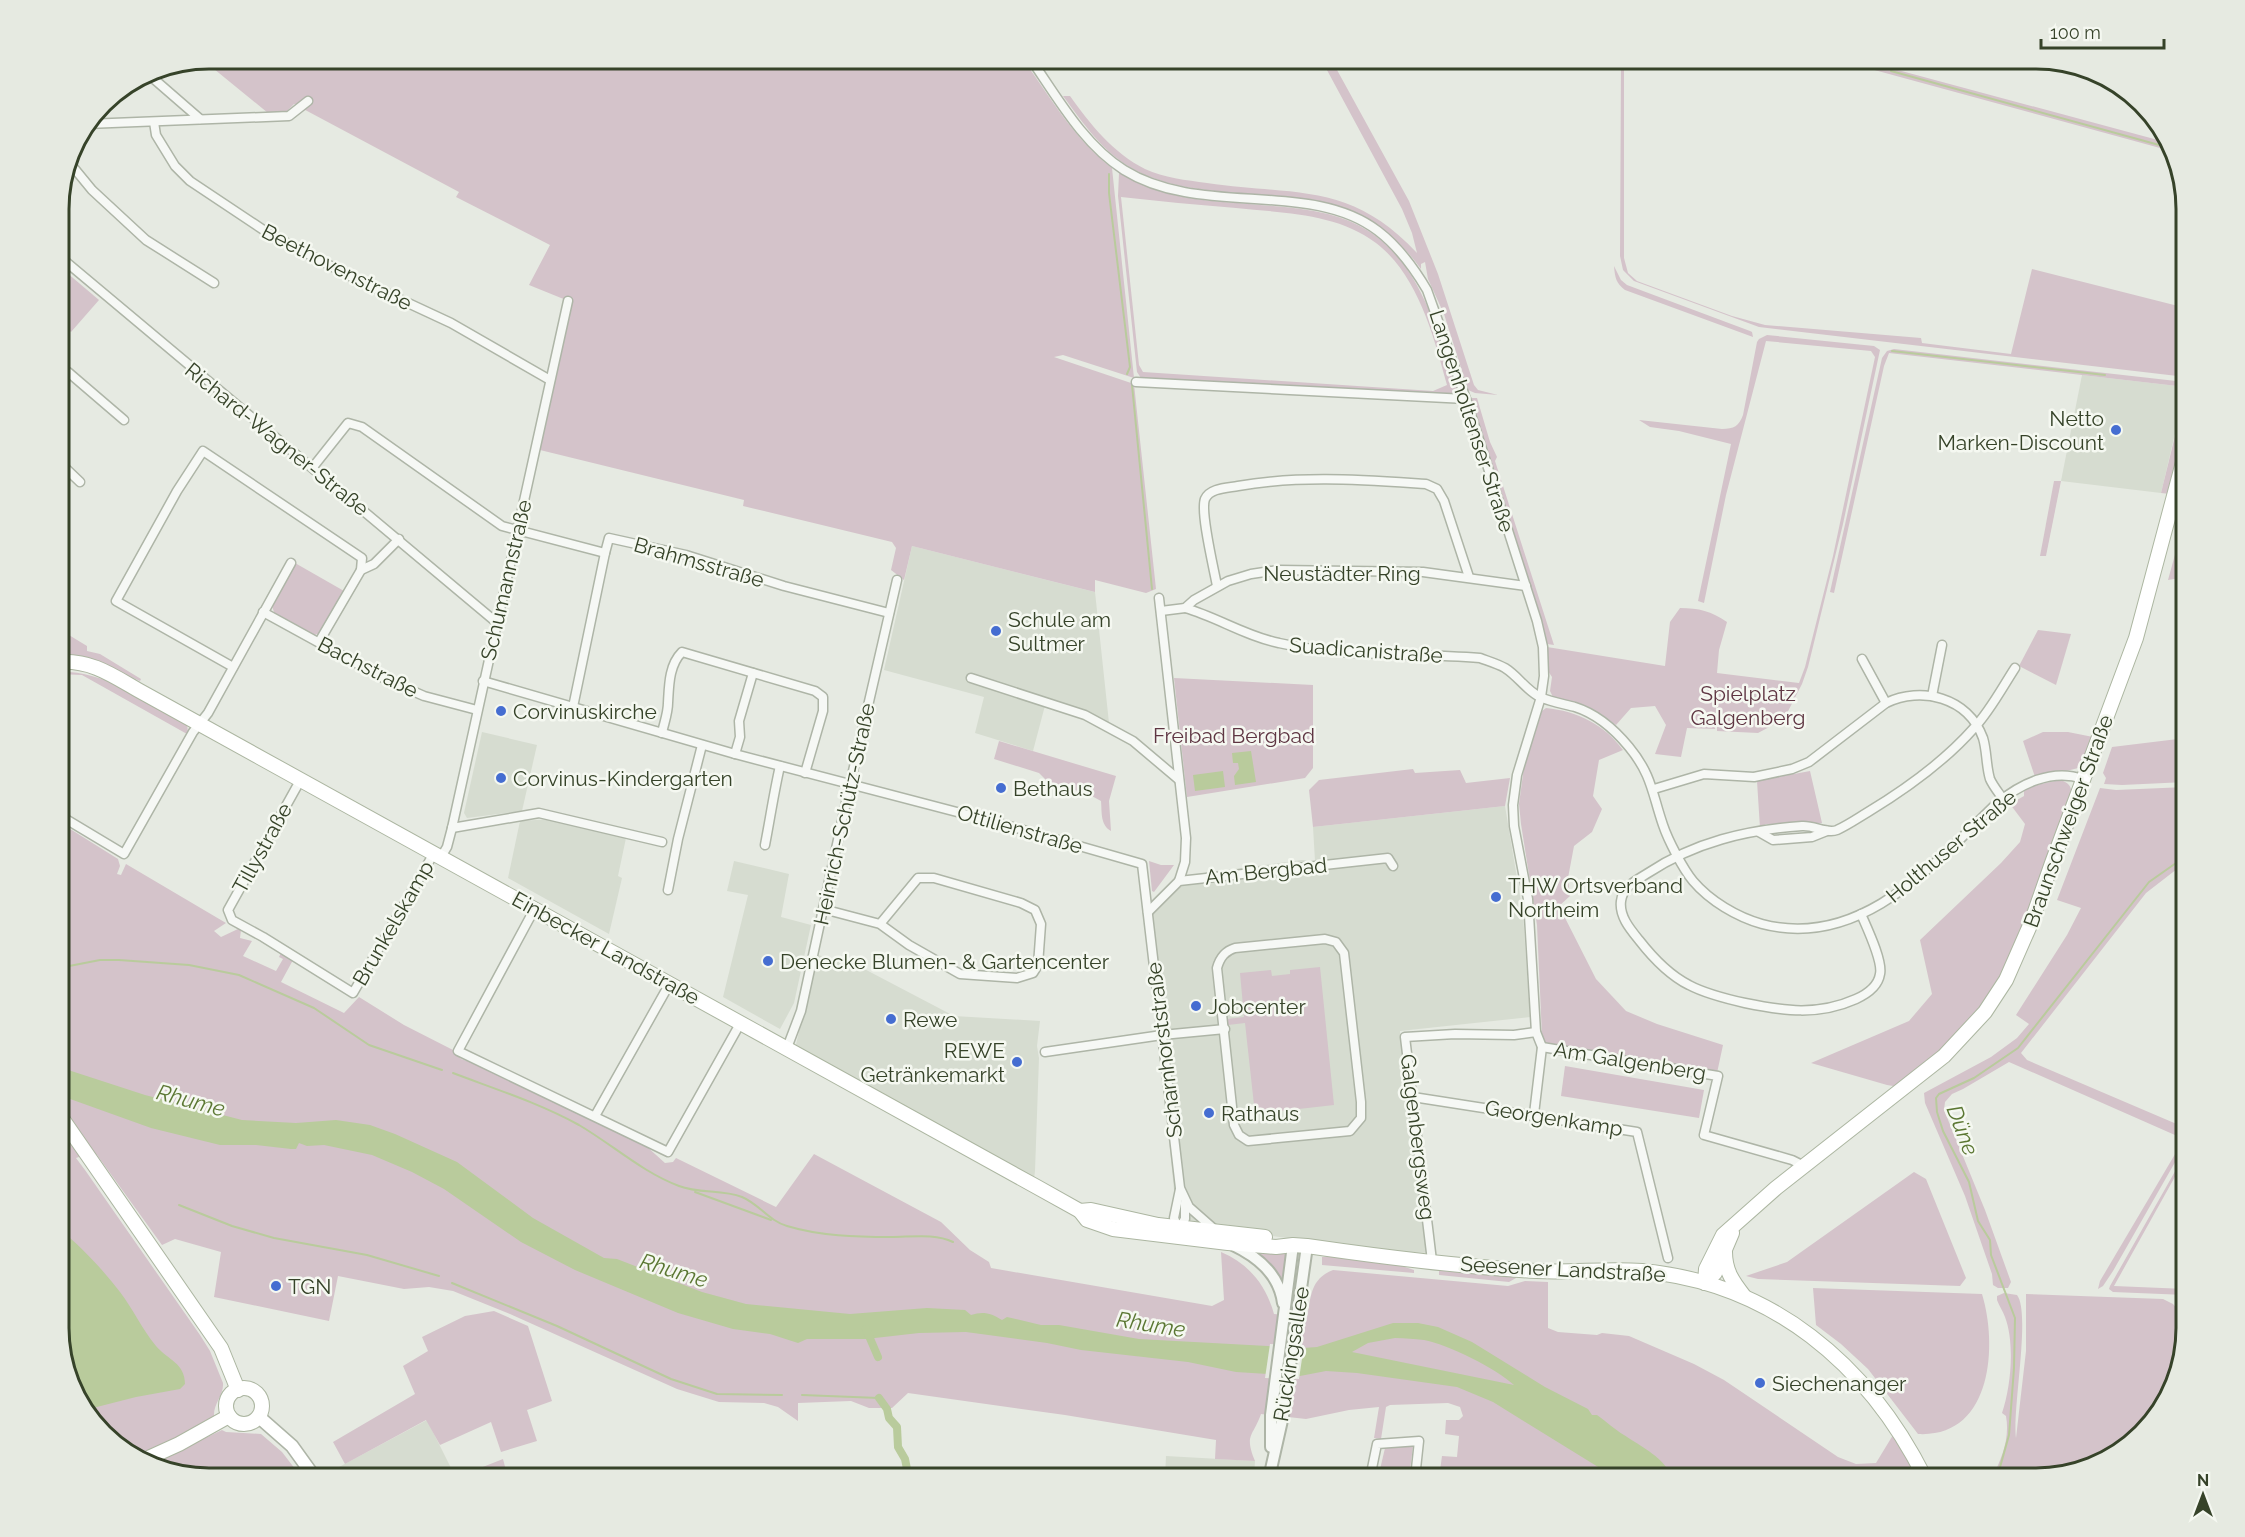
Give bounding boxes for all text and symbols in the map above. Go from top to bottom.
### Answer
scale bar [2041,12,2164,50]
text: 100 m [2050,22,2101,43]
street label: Beethovenstraße [258,218,416,316]
street label: Langenholtenser Straße [1424,307,1520,535]
street label: Richard-Wagner-Straße [180,357,374,521]
place label: Netto Marken-Discount [1938,406,2104,455]
marker: Netto Marken-Discount [2109,423,2123,437]
street label: Schumannstraße [475,497,537,663]
street label: Brahmsstraße [631,531,767,593]
street label: Neustädter Ring [1263,561,1421,586]
place label: Schule am Sultmer [1008,607,1111,656]
marker: Schule am Sultmer [989,624,1003,638]
street label: Bachstraße [314,631,422,703]
street label: Suadicanistraße [1288,632,1444,668]
park label: Spielplatz Galgenberg [1690,681,1806,730]
place label: Corvinuskirche [513,699,657,724]
street label: Heinrich-Schütz-Straße [808,701,880,927]
marker: Corvinuskirche [494,704,508,718]
street label: Braunschweiger Straße [2018,711,2118,931]
park label: Freibad Bergbad [1153,723,1315,748]
place label: Corvinus-Kindergarten [513,766,733,791]
marker: Corvinus-Kindergarten [494,771,508,785]
place label: Bethaus [1013,776,1093,801]
marker: Bethaus [994,781,1008,795]
street label: Holthuser Straße [1881,784,2021,908]
street label: Tillystraße [227,798,297,898]
street label: Ottilienstraße [954,799,1086,859]
street label: Am Bergbad [1204,852,1328,890]
street label: Brunkelskamp [347,856,439,990]
place label: THW Ortsverband Northeim [1508,873,1683,922]
street label: Einbecker Landstraße [508,886,704,1010]
marker: THW Ortsverband Northeim [1489,890,1503,904]
place label: Denecke Blumen- & Gartencenter [780,949,1110,974]
marker: Denecke Blumen- & Gartencenter [761,954,775,968]
street label: Scharnhorststraße [1141,961,1187,1139]
place label: Jobcenter [1208,994,1306,1019]
marker: Jobcenter [1189,999,1203,1013]
place label: Rewe [903,1007,957,1032]
marker: Rewe [884,1012,898,1026]
street label: Am Galgenberg [1552,1037,1708,1085]
place label: REWE Getränkemarkt [861,1038,1005,1087]
street label: Galgenbergsweg [1395,1053,1441,1221]
marker: REWE Getränkemarkt [1010,1055,1024,1069]
water label: Rhume [154,1078,228,1122]
street label: Georgenkamp [1483,1095,1625,1141]
place label: Rathaus [1221,1101,1299,1126]
water label: Düne [1942,1101,1984,1159]
marker: Rathaus [1202,1106,1216,1120]
water label: Rhume [637,1247,711,1293]
street label: Seesener Landstraße [1460,1251,1666,1287]
place label: TGN [288,1274,332,1299]
marker: TGN [269,1279,283,1293]
street label: Rückingsallee [1268,1285,1314,1423]
water label: Rhume [1115,1306,1188,1342]
place label: Siechenanger [1772,1371,1907,1396]
marker: Siechenanger [1753,1376,1767,1390]
north arrow [2173,1465,2233,1525]
text: N [2197,1471,2209,1490]

